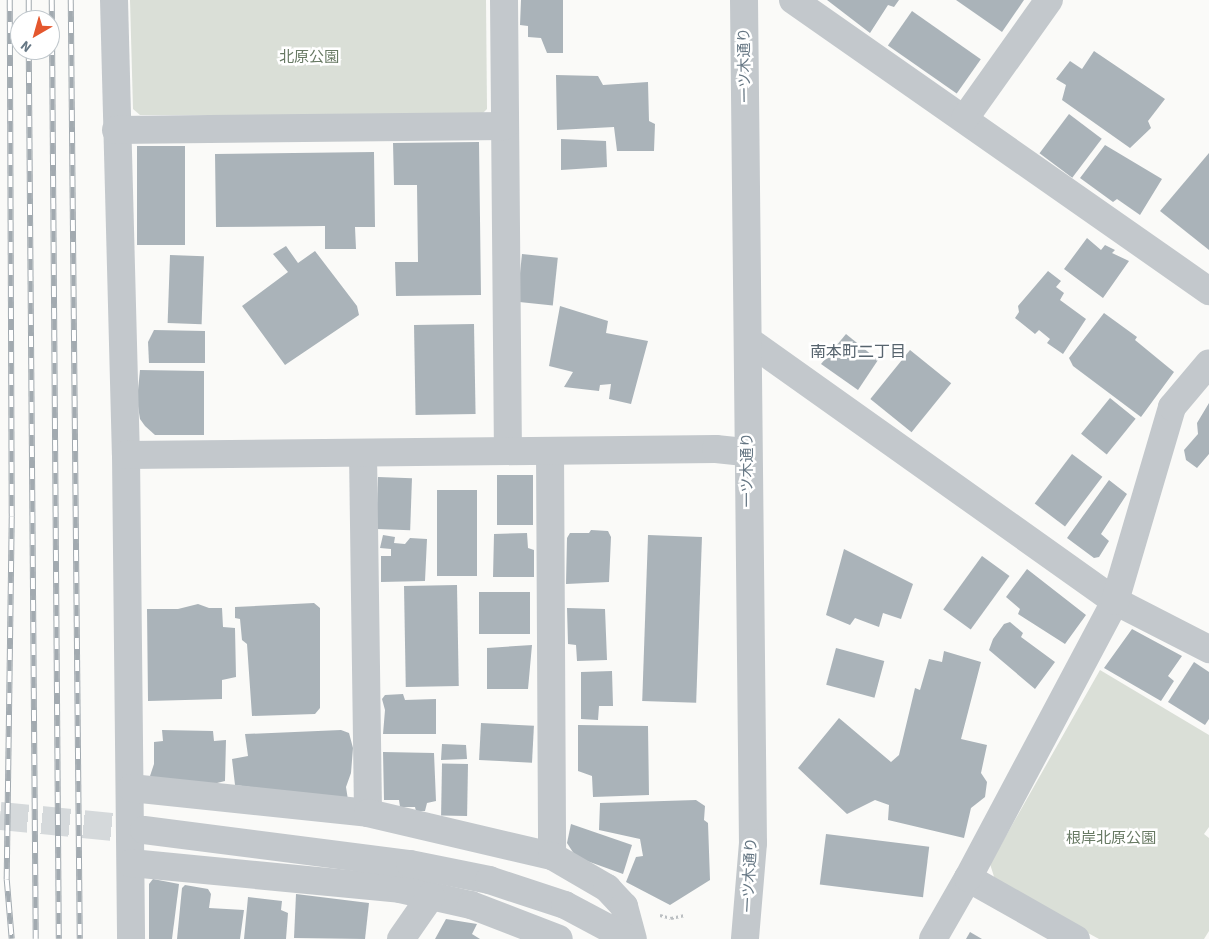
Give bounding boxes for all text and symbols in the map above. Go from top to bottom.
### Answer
north arrow [10,10,60,60]
street label: 一ツ木通り [735,27,755,103]
text: N [17,35,36,57]
park label: 北原公園 [279,49,339,67]
district label: 南本町二丁目 [810,342,906,362]
street label: 一ツ木通り [739,433,757,507]
park label: 根岸北原公園 [1066,830,1156,848]
street label: 一ツ木通り [739,837,761,913]

